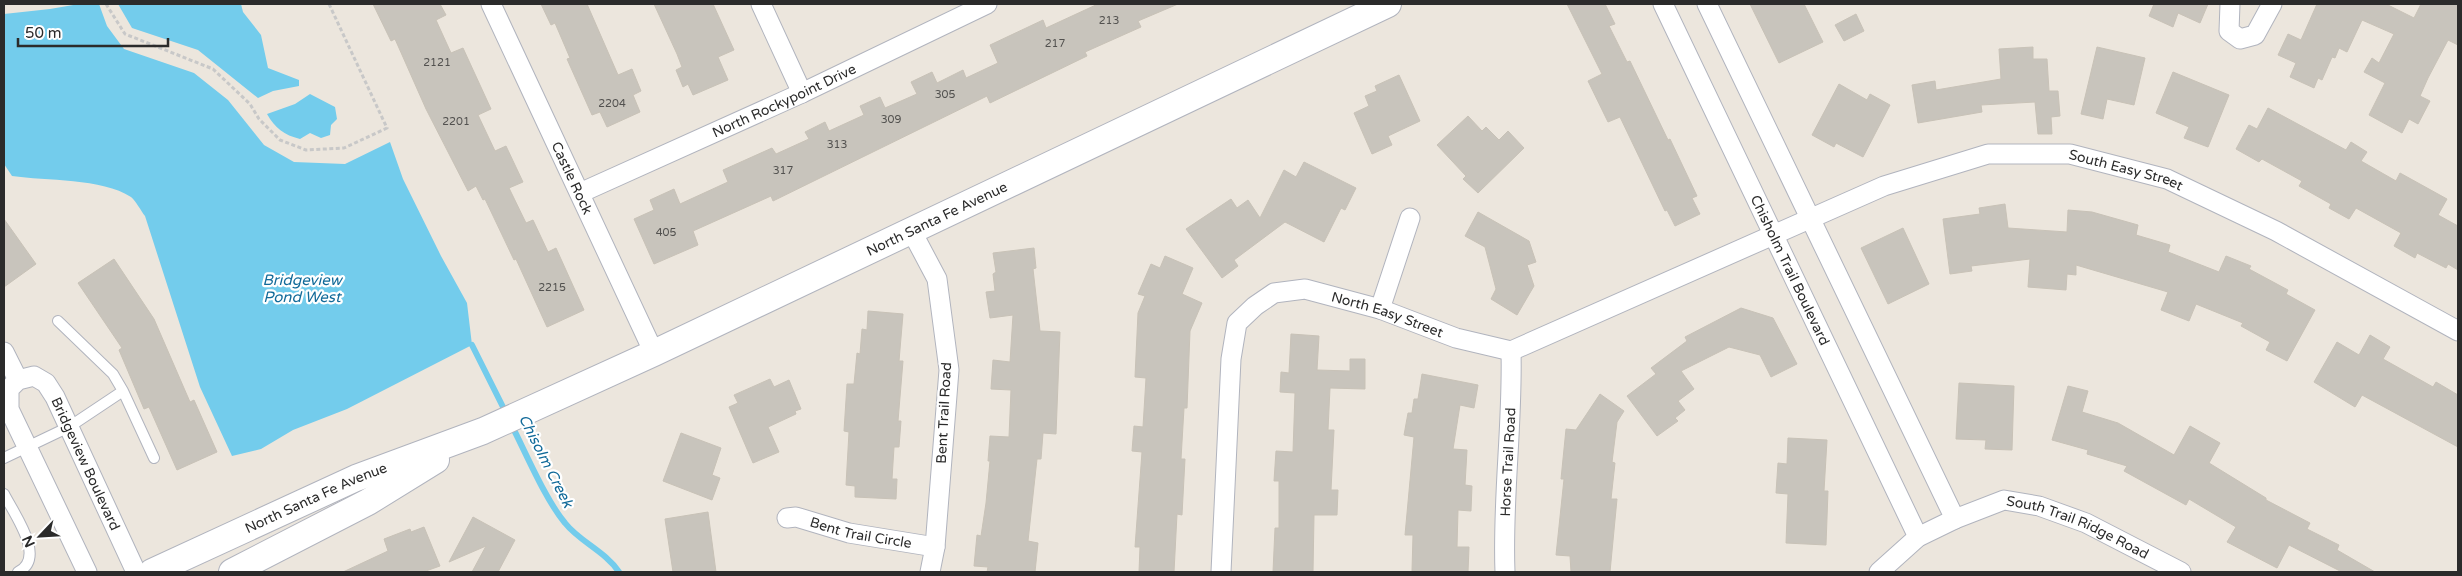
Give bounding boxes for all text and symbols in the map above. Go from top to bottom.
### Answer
house number: 213 [1099,14,1119,27]
scale bar [18,15,168,47]
text: 50 m [25,24,62,42]
house number: 217 [1045,37,1065,50]
house number: 2121 [423,56,451,69]
street label: North Rockypoint Drive [709,60,859,141]
house number: 305 [935,88,955,101]
house number: 2204 [598,97,626,110]
house number: 309 [881,113,901,126]
house number: 2201 [442,115,470,128]
house number: 313 [827,138,847,151]
street label: Castle Rock [548,139,597,217]
street label: South Easy Street [2067,146,2186,194]
house number: 317 [773,164,793,177]
street label: North Santa Fe Avenue [864,178,1010,259]
street label: Chisholm Trail Boulevard [1747,192,1833,348]
house number: 405 [656,226,676,239]
water label: Bridgeview Pond West [262,271,344,306]
house number: 2215 [538,281,566,294]
street label: North Easy Street [1330,288,1446,341]
street label: Bent Trail Road [933,362,955,464]
street label: Bridgeview Boulevard [48,394,124,533]
street label: Horse Trail Road [1496,407,1519,517]
water label: Chisolm Creek [515,411,578,512]
street label: North Santa Fe Avenue [242,459,389,537]
street label: South Trail Ridge Road [2005,492,2152,563]
north arrow [15,511,65,561]
street label: Bent Trail Circle [808,513,913,552]
text: N [19,533,39,550]

